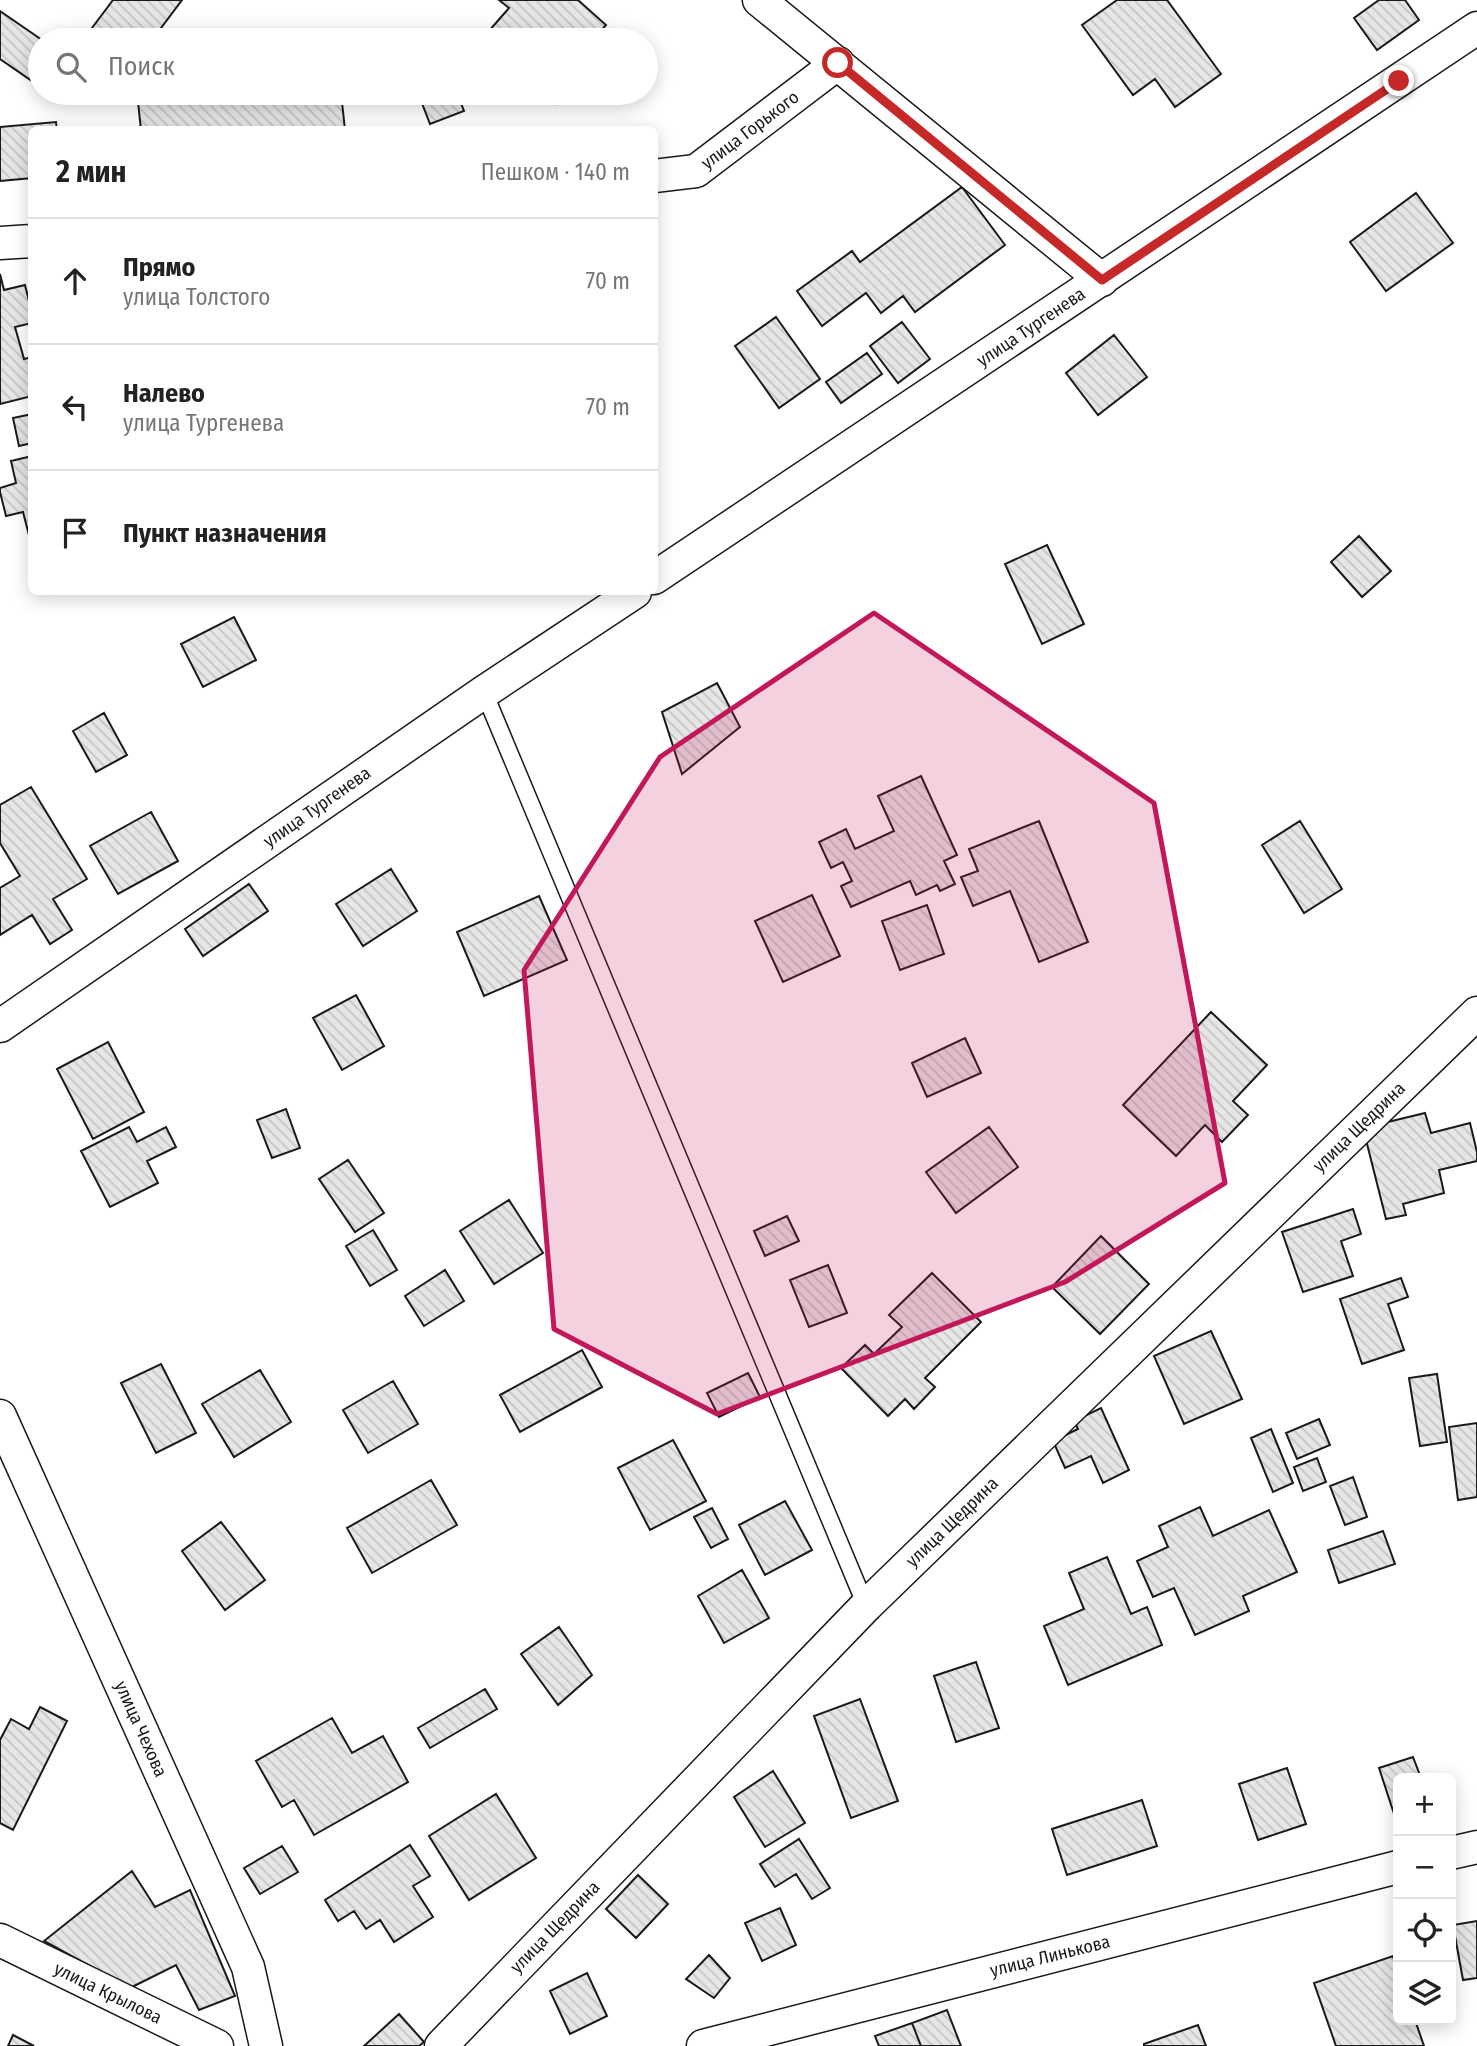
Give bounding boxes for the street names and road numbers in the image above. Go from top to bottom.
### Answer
street label: улица Горького [697,86,803,174]
street label: улица Тургенева [973,283,1090,371]
street label: улица Тургенева [259,762,375,852]
street label: улица Щедрина [1308,1077,1410,1176]
street label: улица Щедрина [901,1472,1003,1571]
street label: улица Чехова [110,1678,172,1781]
street label: улица Щедрина [506,1876,605,1978]
street label: улица Линькова [988,1930,1112,1982]
street label: улица Крылова [51,1957,166,2029]

